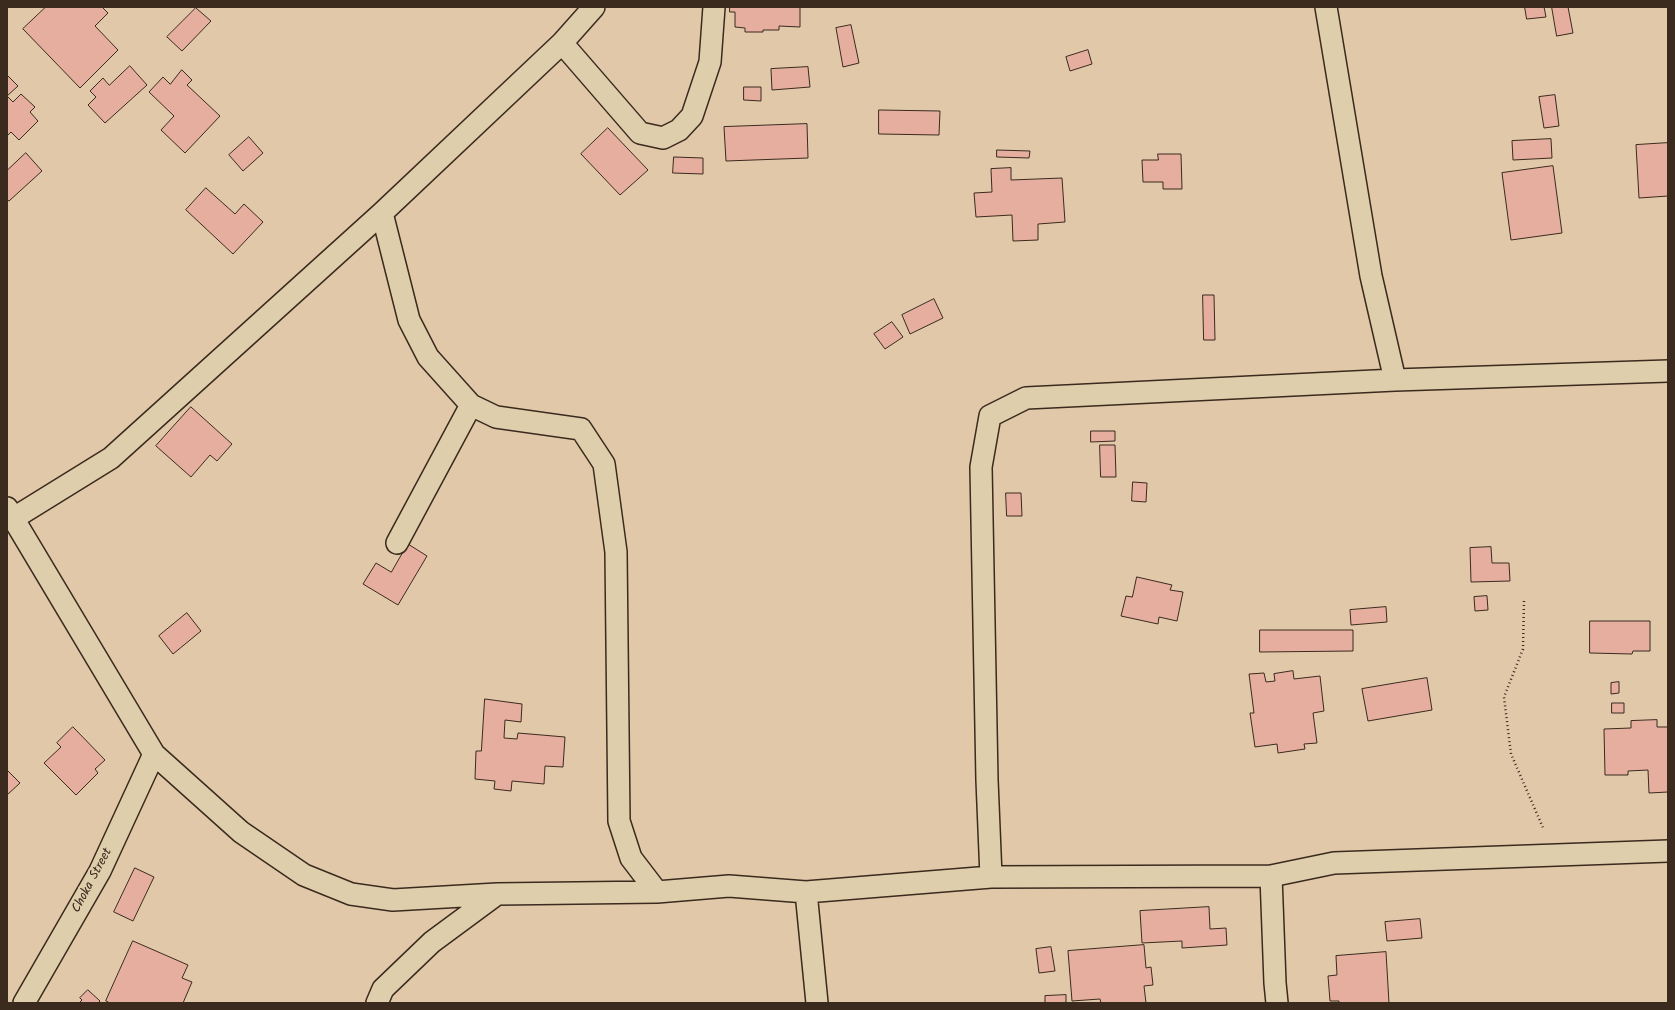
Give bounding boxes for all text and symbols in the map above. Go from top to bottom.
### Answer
street label: Choka Street [69,846,117,916]

